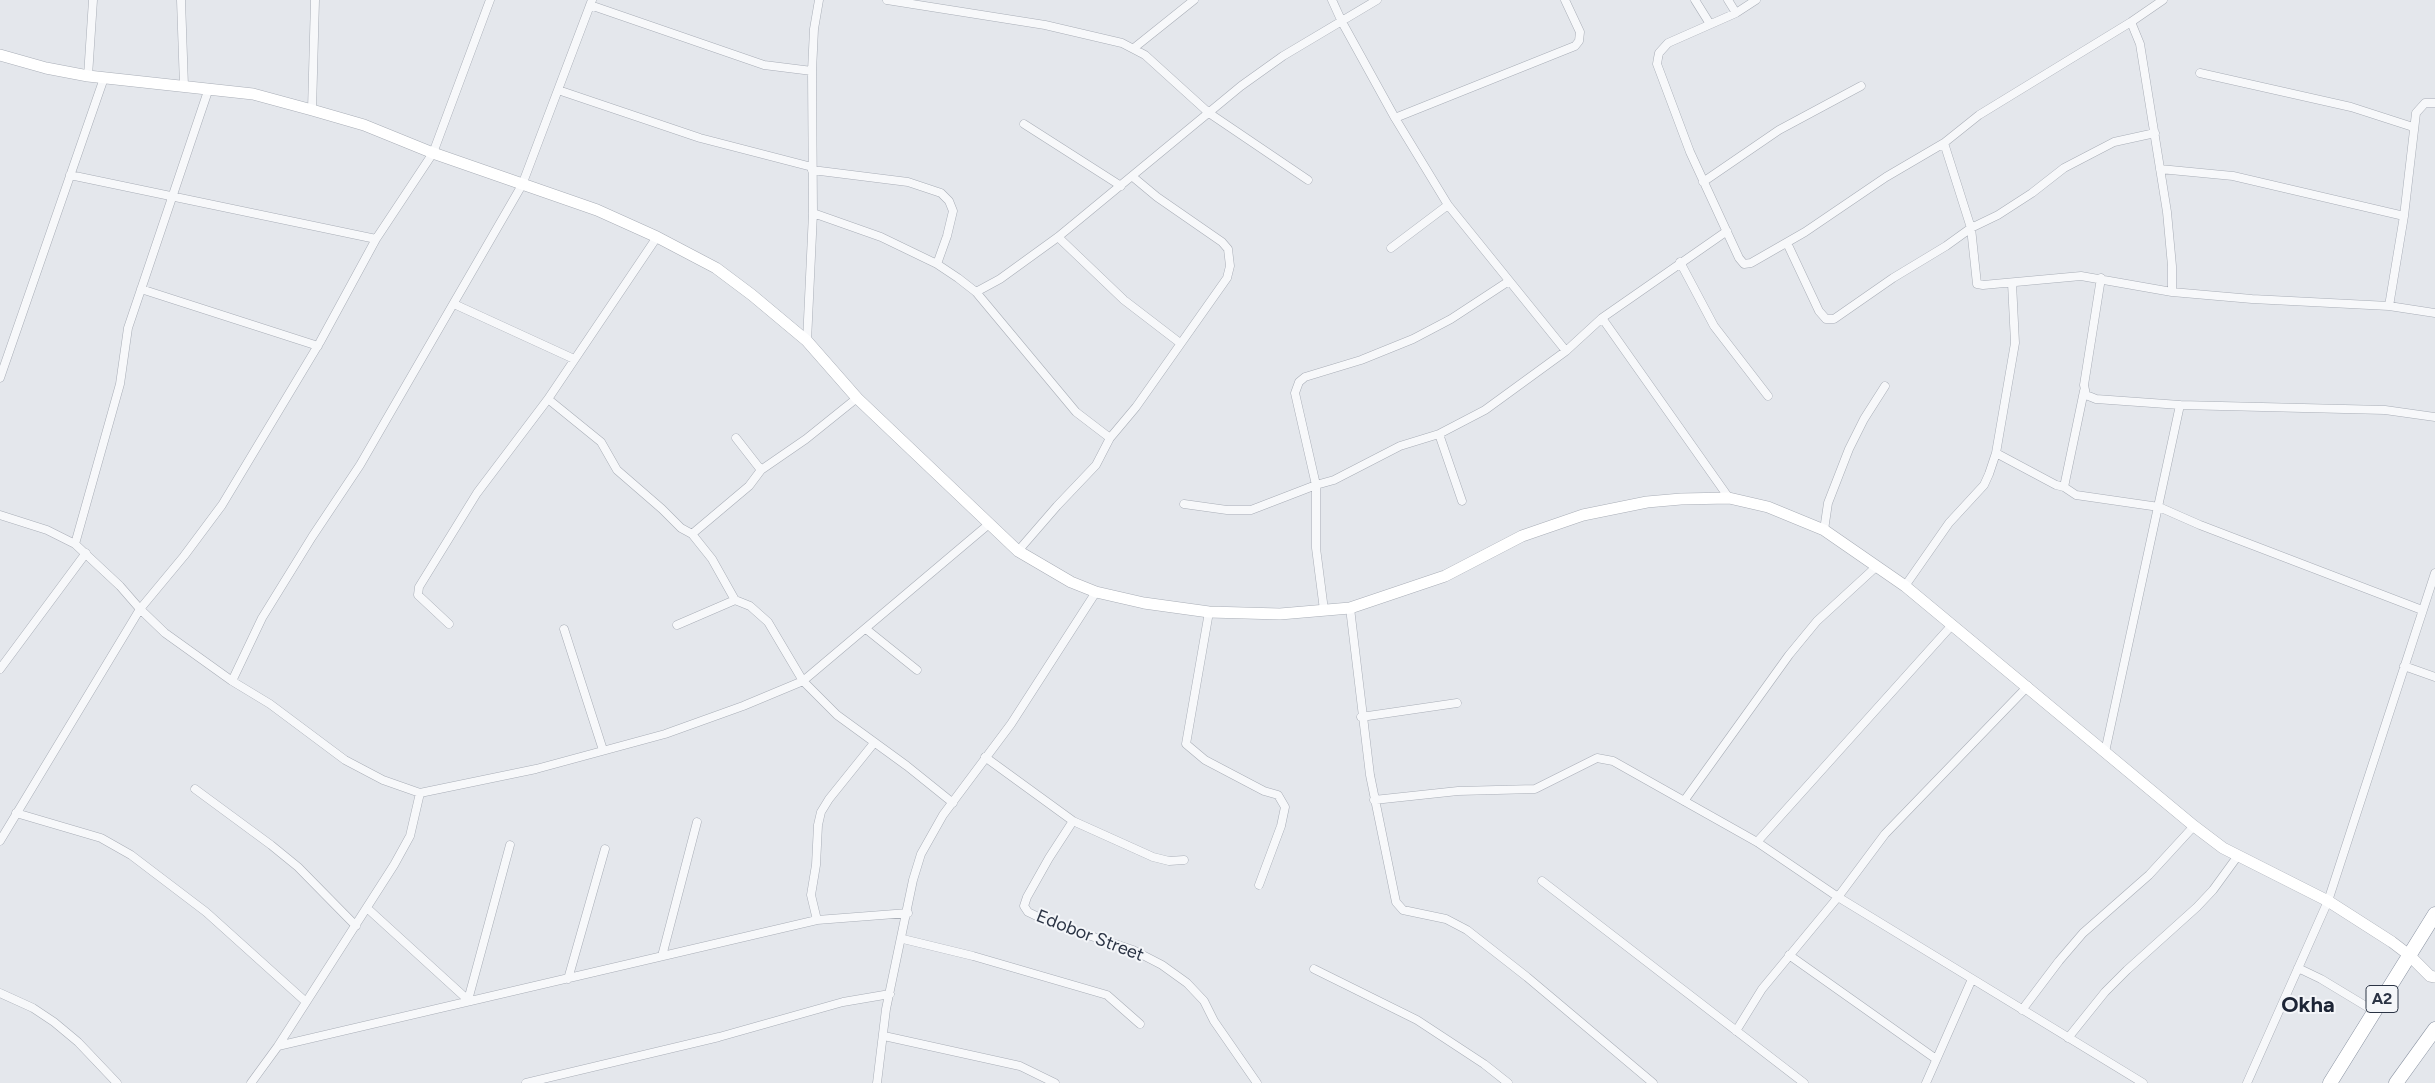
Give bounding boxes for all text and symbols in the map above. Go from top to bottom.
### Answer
street label: Edobor Street [1033,906,1147,966]
road number: A2 [2366,986,2398,1012]
district label: Okha [2281,993,2335,1019]

